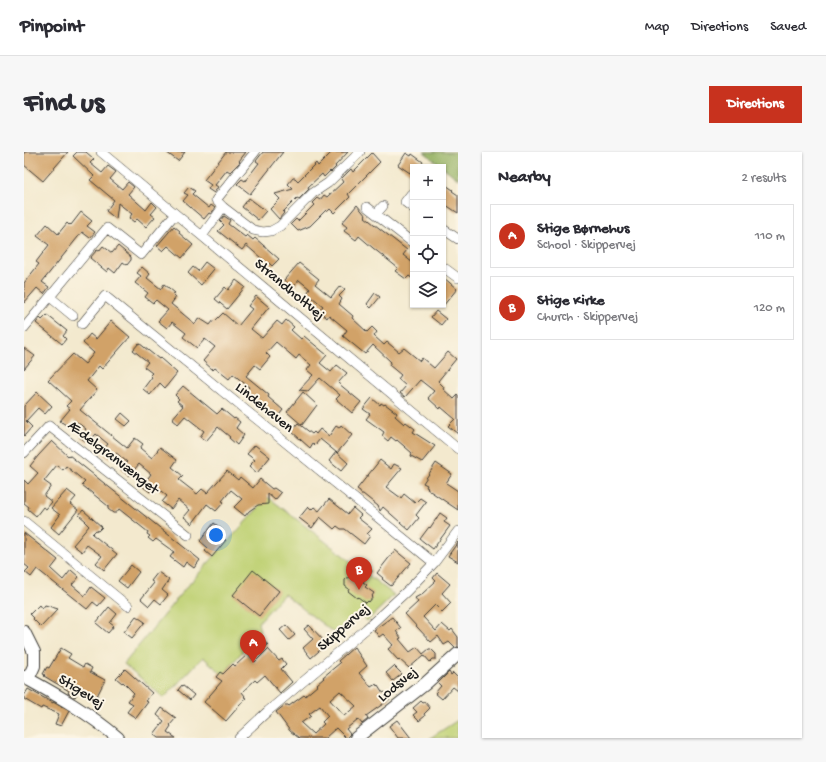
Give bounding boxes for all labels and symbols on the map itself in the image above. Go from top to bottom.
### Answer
street label: Strandholtvej [250,255,328,325]
street label: Lindehaven [231,379,297,437]
street label: Ædelgranvænget [64,417,164,500]
your location [206,525,226,545]
pin: B [346,557,372,590]
street label: Skippervej [314,600,374,656]
pin: A [240,630,266,663]
street label: Lodsvej [374,663,422,707]
street label: Stigevej [54,671,108,713]

